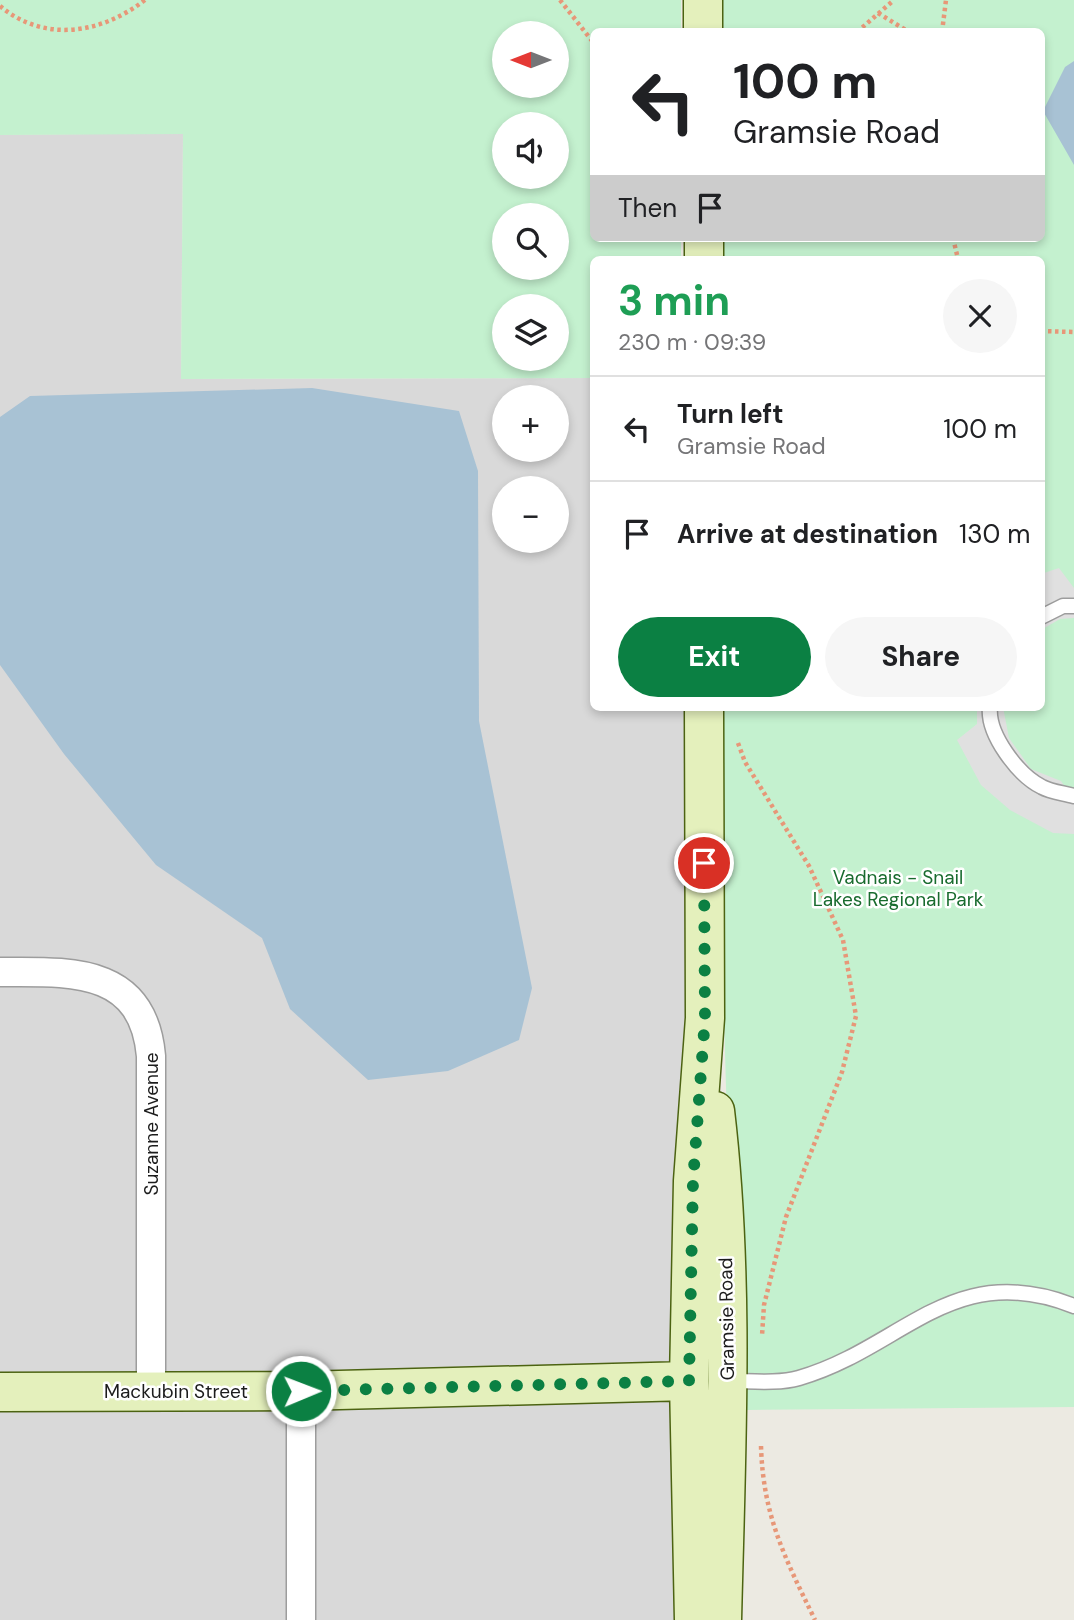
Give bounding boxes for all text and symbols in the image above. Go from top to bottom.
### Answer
north arrow [492,21,569,98]
map controls [492,21,569,553]
text: 100 m [733,49,877,113]
icon: left [618,56,709,147]
text: Gramsie Road [733,111,940,153]
button: sound [492,112,569,189]
icon: arrive [691,189,729,227]
text: Then [618,191,677,225]
button: search [492,203,569,280]
text: 3 min [618,273,730,328]
button: close [943,279,1017,353]
button: layers [492,294,569,371]
text: 230 m · 09:39 [618,327,766,357]
button: + [492,385,569,462]
text: Turn left [677,397,784,431]
icon: left [618,410,656,448]
text: 100 m [943,412,1017,446]
text: Gramsie Road [677,431,826,461]
button: − [492,476,569,553]
icon: arrive [618,515,656,553]
text: Arrive at destination [677,517,938,551]
text: 130 m [959,517,1030,551]
button: Exit [618,617,811,697]
button: Share [825,617,1017,697]
pin [674,833,734,893]
icon: arrive [685,844,723,882]
park label: Vadnais - Snail Lakes Regional Park [813,865,984,912]
street label: Suzanne Avenue [139,1052,164,1196]
street label: Gramsie Road [713,1257,740,1381]
position arrow [264,1354,338,1428]
street label: Mackubin Street [104,1379,248,1404]

